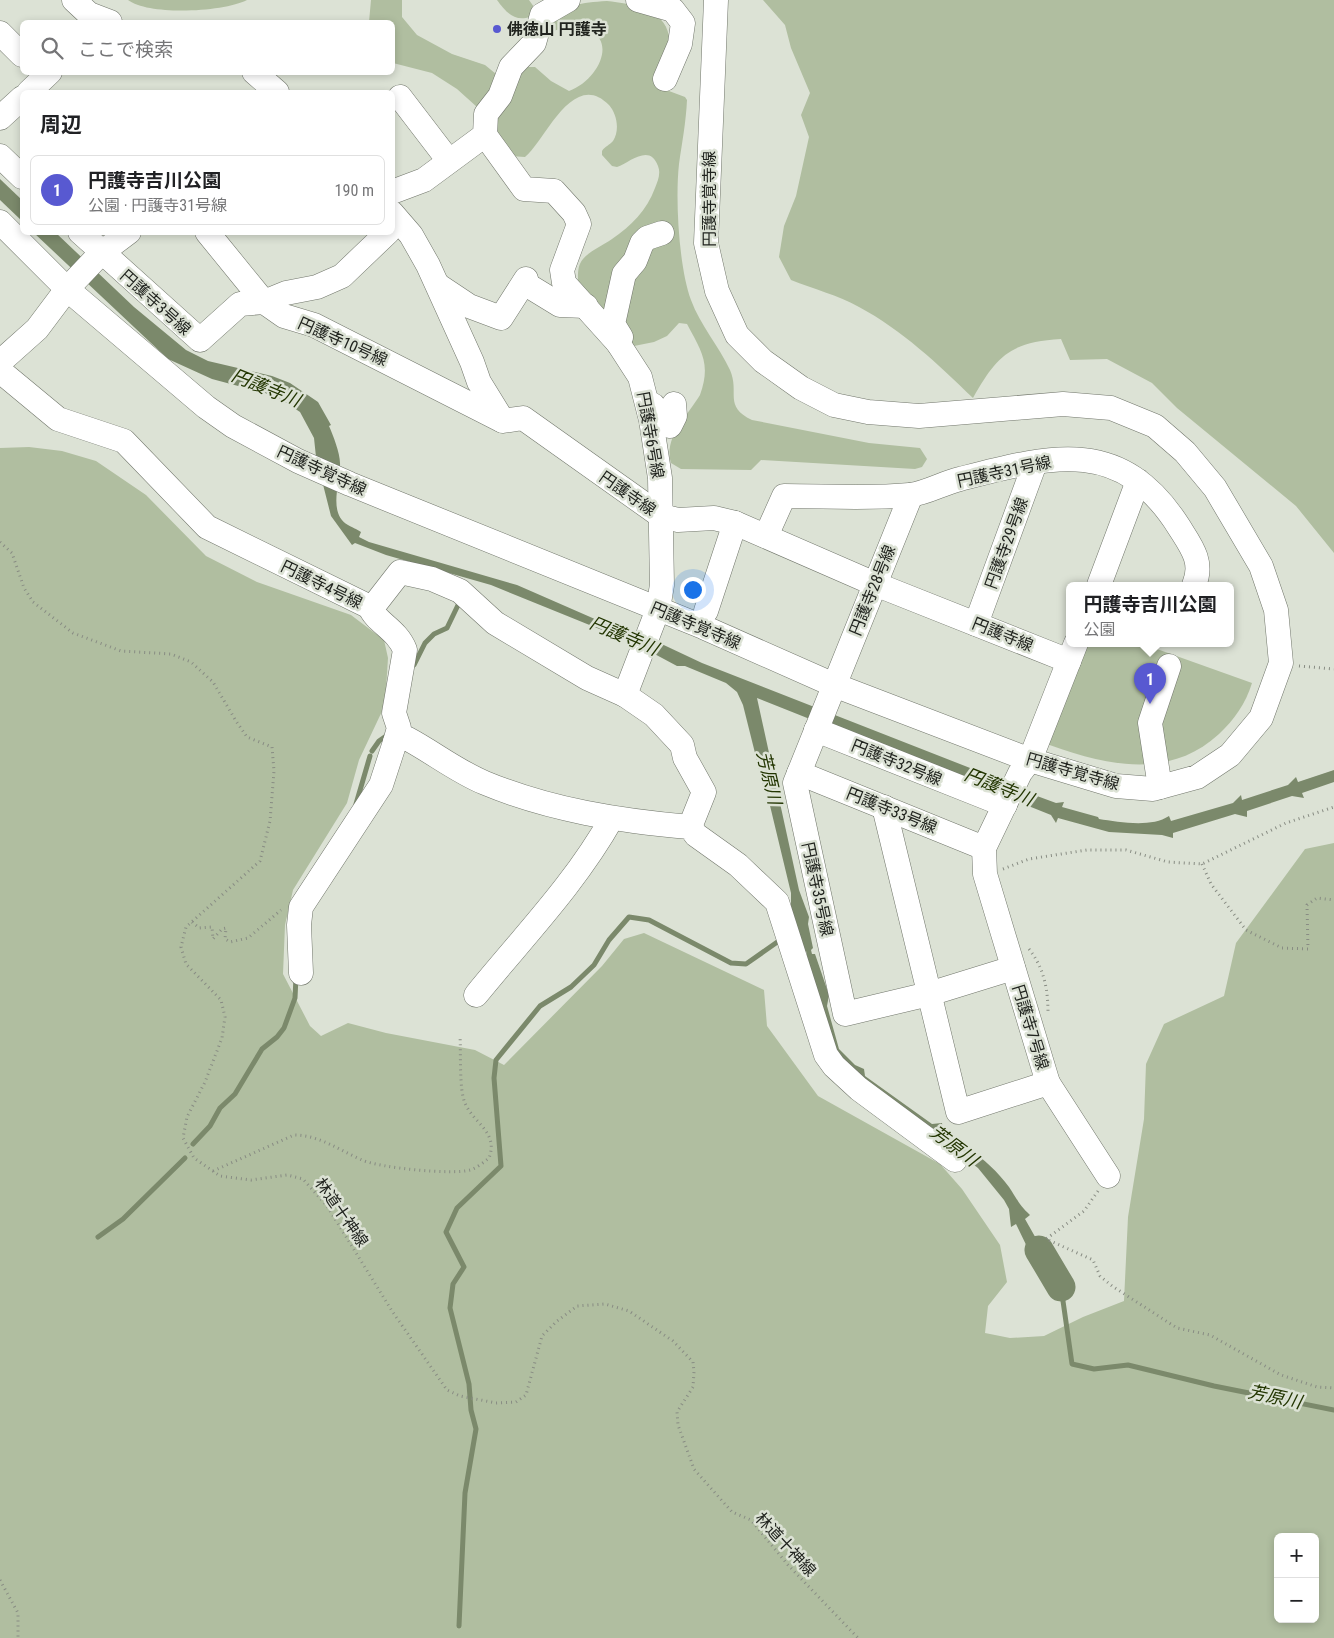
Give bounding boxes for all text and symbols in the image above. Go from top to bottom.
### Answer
search box [20,20,395,75]
place label: 佛徳山 円護寺 [507,20,607,39]
marker: 佛徳山 円護寺 [491,23,503,35]
icon: search [38,34,66,62]
text: ここで検索 [78,38,173,61]
text: 周辺 [40,113,82,137]
street label: 円護寺覚寺線 [700,151,719,247]
text: 円護寺吉川公園 [88,169,221,192]
text: 1 [53,181,61,200]
text: 190 m [335,181,374,200]
text: 公園 · 円護寺31号線 [88,196,227,215]
street label: 円護寺3号線 [117,266,195,339]
street label: 円護寺10号線 [295,313,390,370]
water label: 円護寺川 [229,364,305,412]
street label: 円護寺6号線 [634,390,667,480]
street label: 円護寺覚寺線 [274,442,369,499]
street label: 円護寺31号線 [955,452,1053,491]
street label: 円護寺線 [596,467,659,520]
street label: 円護寺29号線 [981,495,1032,591]
street label: 円護寺28号線 [846,542,899,638]
street label: 円護寺4号線 [278,557,365,612]
your location [680,577,706,603]
popup [1066,582,1234,647]
text: 円護寺吉川公園 [1083,593,1217,616]
street label: 円護寺覚寺線 [648,598,744,653]
water label: 円護寺川 [587,612,663,660]
street label: 円護寺線 [970,614,1036,655]
text: 公園 [1083,620,1116,639]
pin: 1 [1134,663,1166,704]
street label: 円護寺32号線 [849,736,945,789]
water label: 芳原川 [753,749,786,809]
street label: 円護寺覚寺線 [1024,749,1122,794]
water label: 円護寺川 [962,763,1038,811]
street label: 円護寺33号線 [844,784,940,837]
street label: 円護寺35号線 [798,840,837,938]
street label: 円護寺7号線 [1009,982,1052,1072]
water label: 芳原川 [926,1121,984,1171]
street label: 林道十神線 [311,1174,372,1251]
water label: 芳原川 [1247,1381,1306,1413]
street label: 林道十神線 [751,1509,820,1580]
map controls [1274,1533,1319,1623]
button: + [1274,1533,1319,1578]
button: − [1274,1578,1319,1623]

